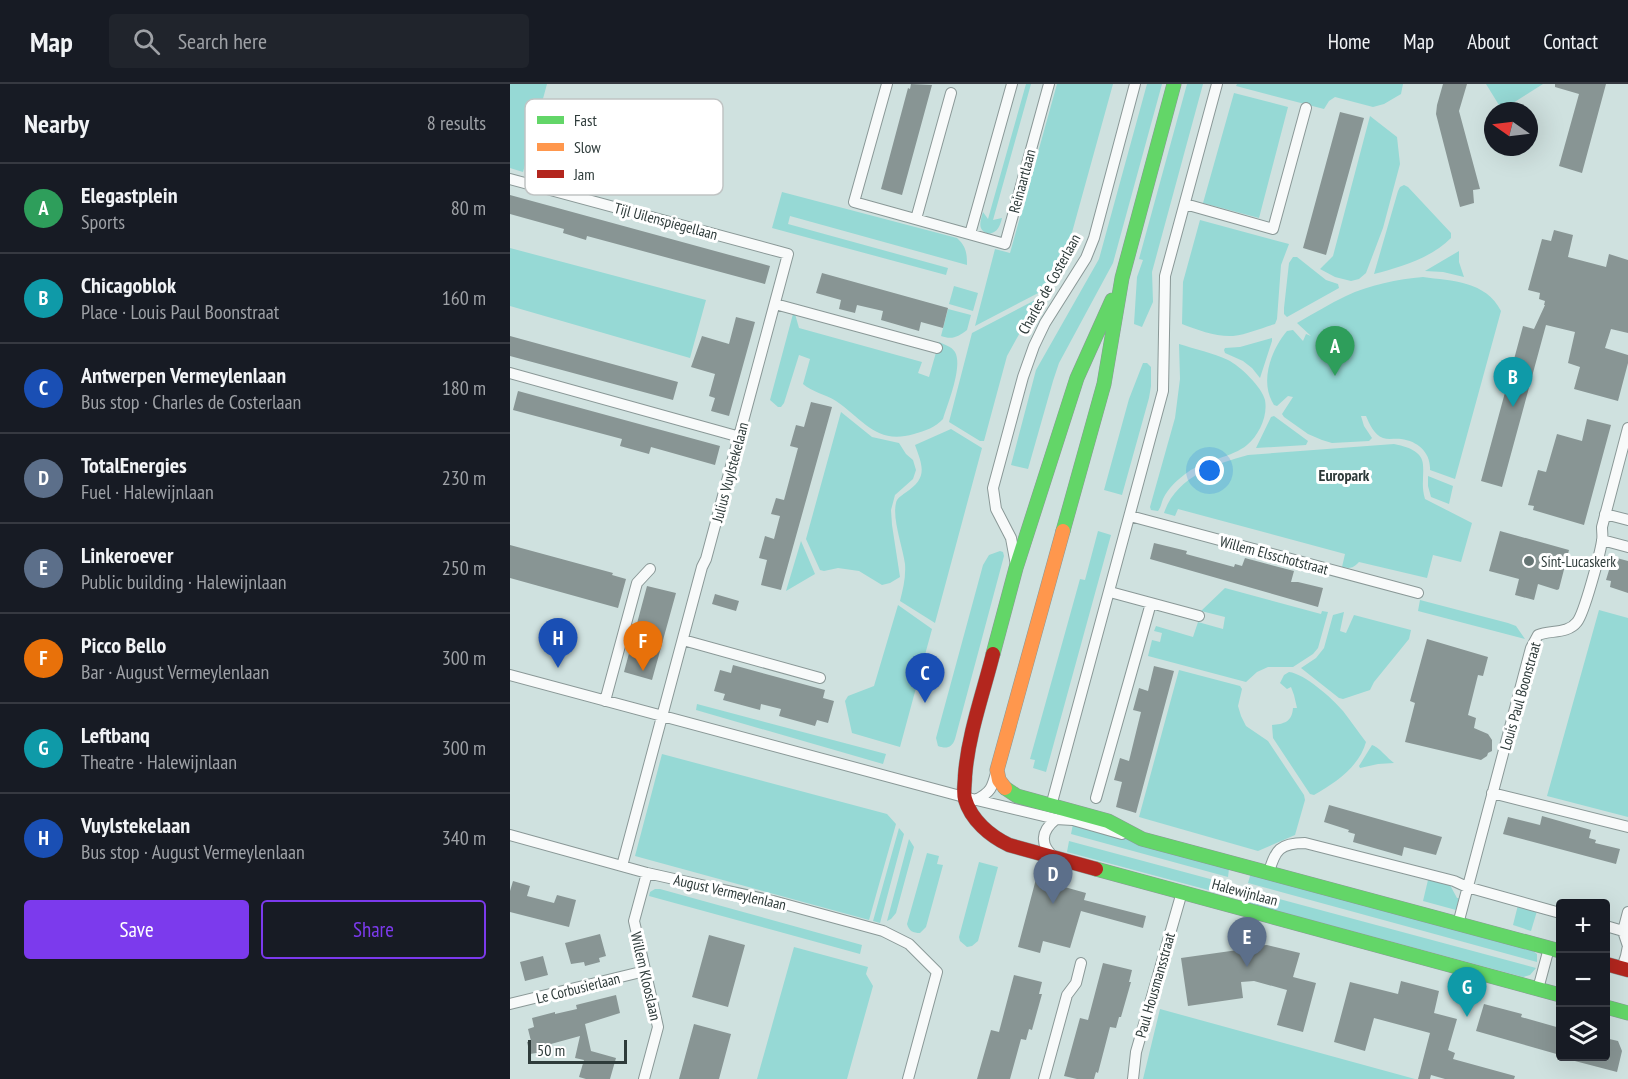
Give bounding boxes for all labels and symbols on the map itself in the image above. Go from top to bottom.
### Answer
legend [525,99,723,195]
north arrow [1484,102,1538,156]
text: Fast [574,110,597,130]
text: Slow [574,137,601,157]
street label: Reinaartlaan [1004,147,1040,215]
text: Jam [573,164,595,184]
street label: Tijl Uilenspiegellaan [612,198,720,244]
street label: Charles de Costerlaan [1014,231,1084,337]
pin: A [1316,326,1354,376]
pin: B [1494,358,1532,407]
street label: Julius Vuylstekelaan [707,420,752,525]
your location [1195,456,1224,485]
district label: Europark [1319,465,1370,485]
street label: Willem Elsschotstraat [1218,531,1330,579]
place label: Sint-Lucaskerk [1541,552,1616,571]
marker: Sint-Lucaskerk [1522,554,1536,568]
pin: H [538,618,578,668]
pin: F [624,622,662,671]
street label: Louis Paul Boonstraat [1495,640,1545,752]
pin: C [906,654,944,703]
pin: D [1034,854,1072,904]
street label: August Vermeylenlaan [672,870,788,914]
street label: Halewijnlaan [1210,874,1280,910]
pin: E [1228,918,1266,967]
street label: Willem Klooslaan [627,930,665,1022]
street label: Paul Housmansstraat [1131,930,1179,1040]
street label: Le Corbusierlaan [534,968,622,1008]
pin: G [1448,968,1486,1017]
scale bar [528,1037,627,1064]

